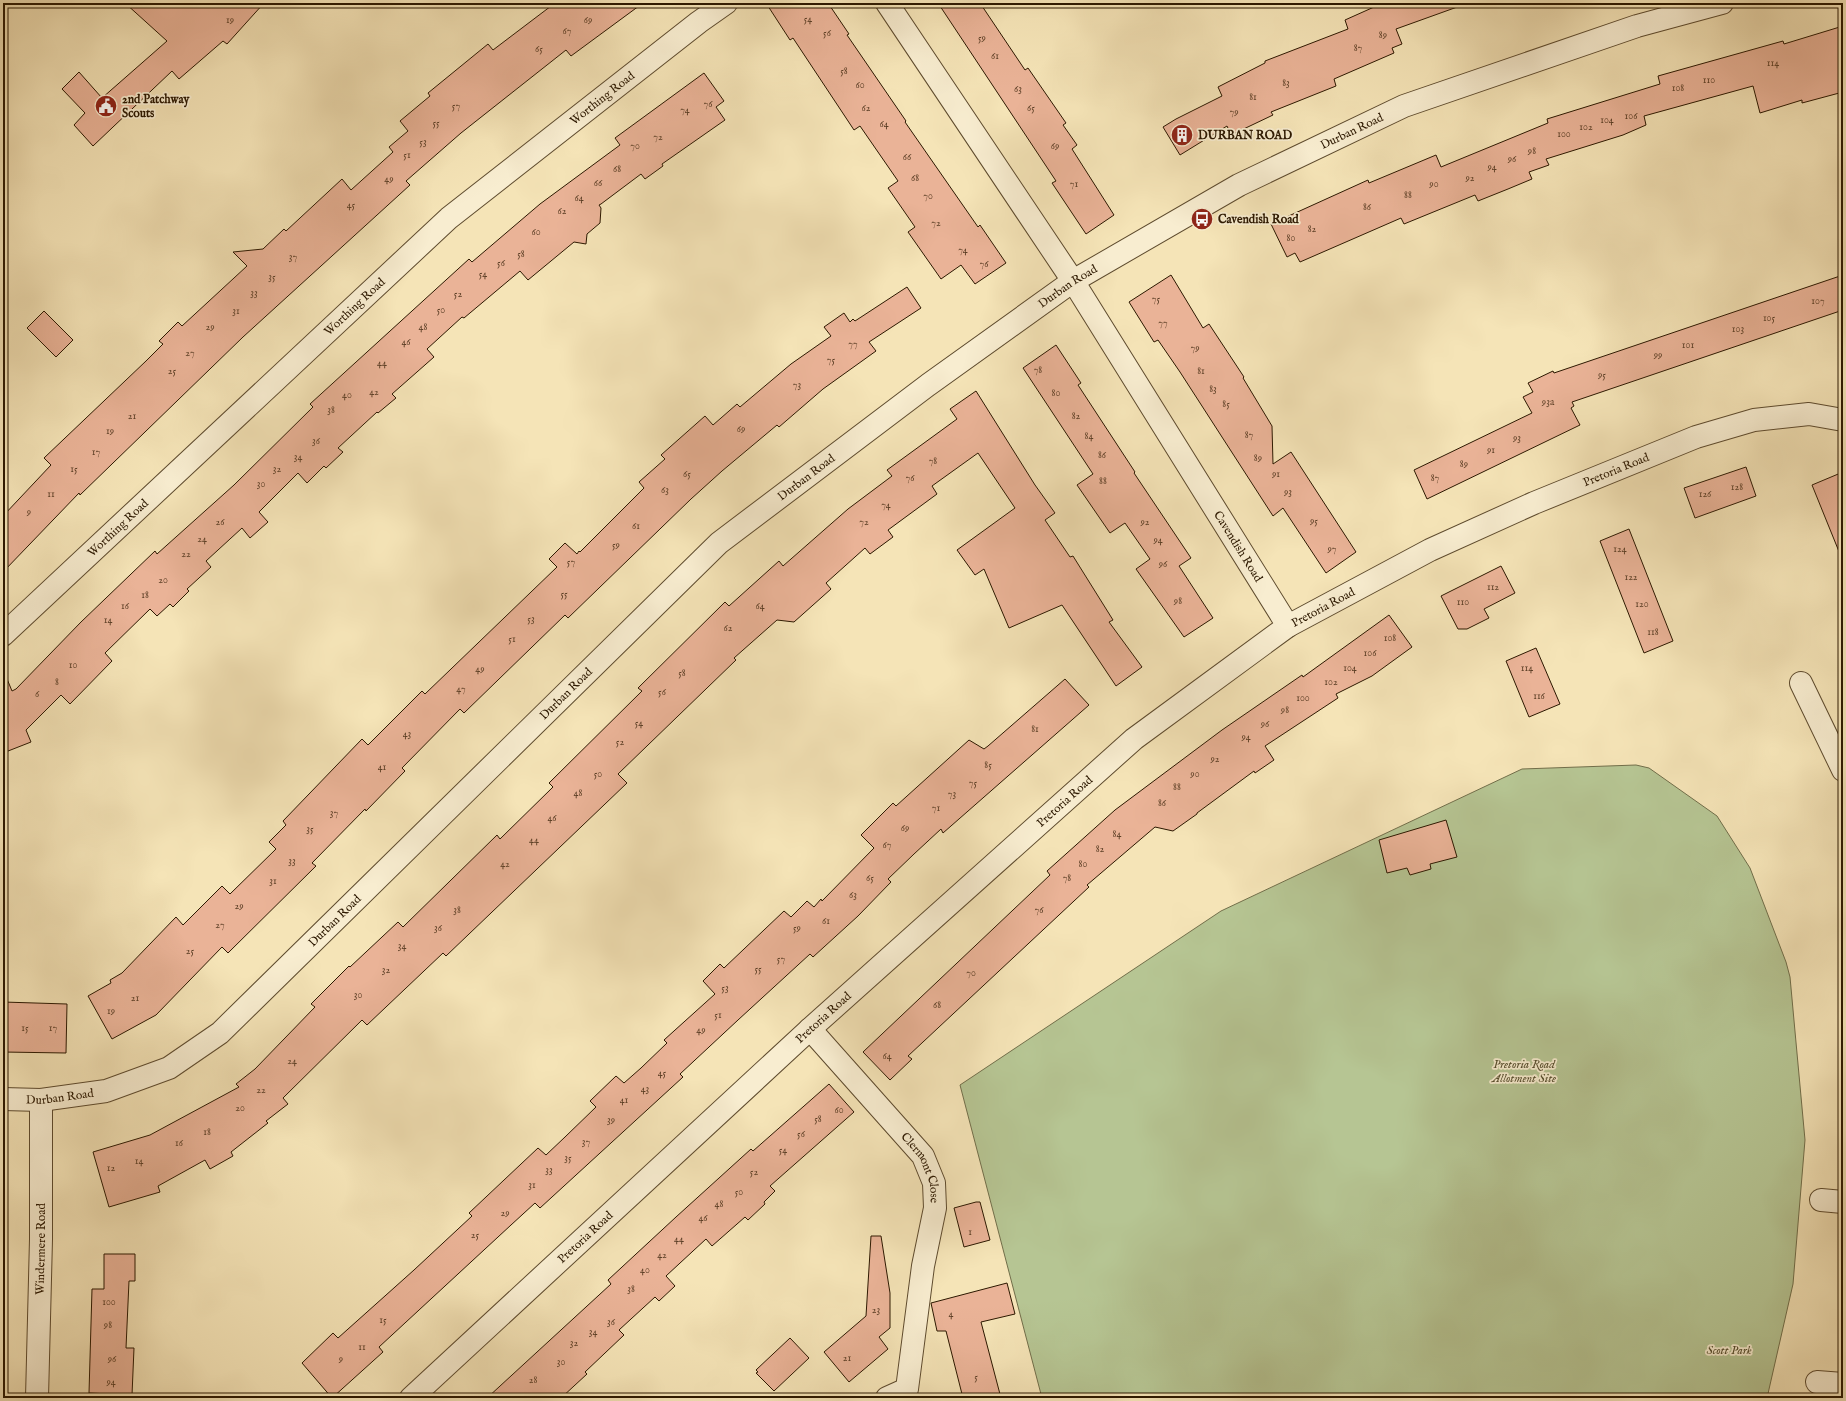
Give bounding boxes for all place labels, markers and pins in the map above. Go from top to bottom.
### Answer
place label: 2nd Patchway Scouts [122,92,191,121]
public building icon: 2nd Patchway Scouts [93,93,119,119]
building icon: DURBAN ROAD [1169,122,1195,148]
place label: DURBAN ROAD [1198,128,1292,143]
bus stop icon: Cavendish Road [1189,206,1215,232]
place label: Cavendish Road [1218,212,1299,227]

